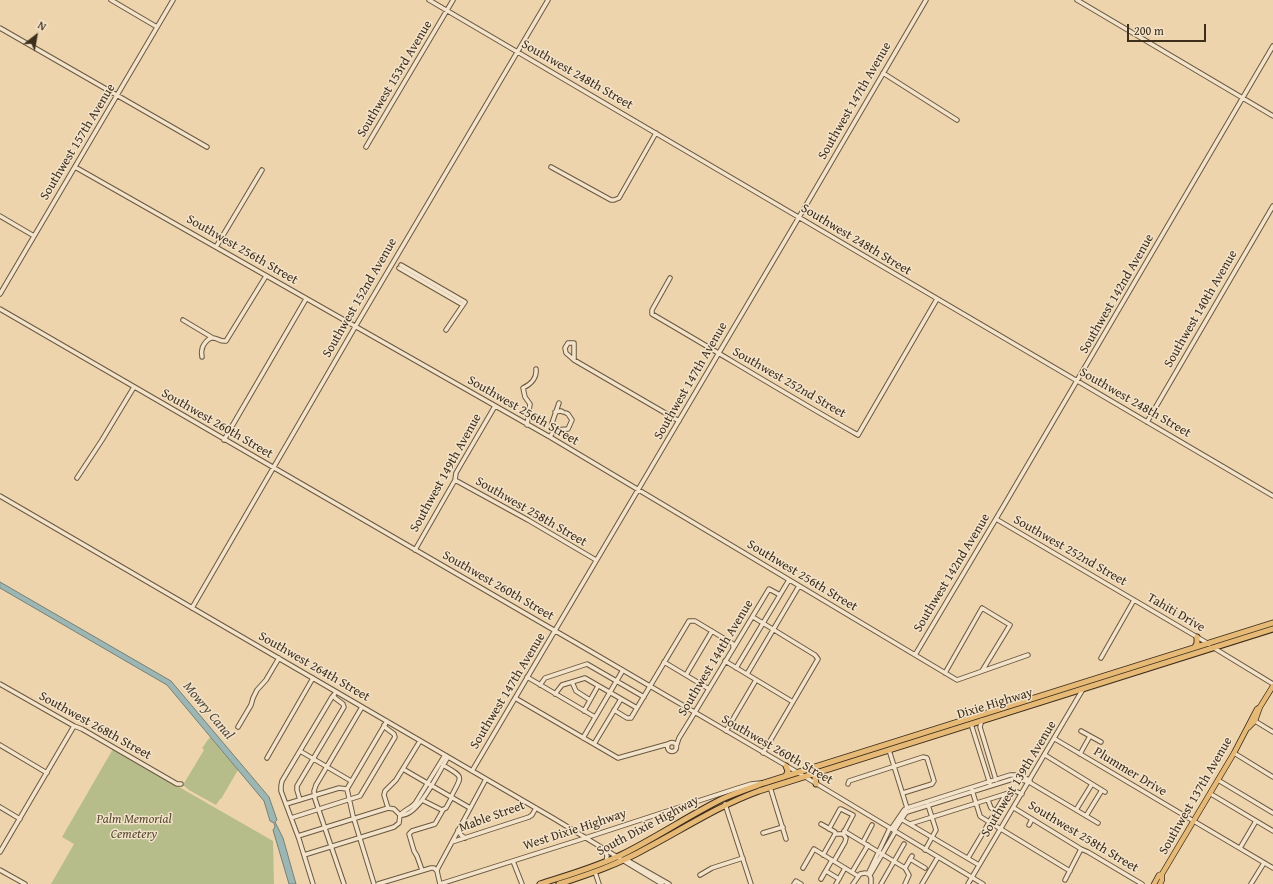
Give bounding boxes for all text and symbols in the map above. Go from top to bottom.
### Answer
north arrow [16,16,56,56]
scale bar [1129,16,1208,42]
text: N [35,17,49,34]
street label: Southwest 153rd Avenue [354,18,436,140]
text: 200 m [1134,22,1164,39]
street label: Southwest 248th Street [519,37,635,113]
street label: Southwest 147th Avenue [815,39,895,163]
street label: Southwest 157th Avenue [37,81,119,203]
street label: Southwest 248th Street [798,201,914,279]
street label: Southwest 256th Street [184,212,300,288]
street label: Southwest 142nd Avenue [1076,231,1158,357]
street label: Southwest 152nd Avenue [319,235,401,361]
street label: Southwest 140th Avenue [1161,247,1241,371]
street label: Southwest 147th Avenue [651,319,731,443]
street label: Southwest 252nd Street [730,344,848,422]
street label: Southwest 248th Street [1077,365,1193,441]
street label: Southwest 256th Street [465,373,581,449]
street label: Southwest 260th Street [159,386,275,462]
street label: Southwest 149th Avenue [407,411,485,535]
street label: Southwest 258th Street [473,474,589,550]
street label: Southwest 142nd Avenue [910,511,994,635]
street label: Southwest 252nd Street [1011,512,1129,590]
street label: Southwest 256th Street [744,537,860,615]
street label: Southwest 260th Street [440,548,556,624]
street label: Tahiti Drive [1144,590,1208,636]
street label: Southwest 144th Avenue [675,597,757,719]
street label: Southwest 264th Street [256,629,372,705]
street label: Southwest 147th Avenue [467,630,549,752]
water label: Mowry Canal [179,679,237,743]
street label: Dixie Highway [955,685,1035,723]
street label: Southwest 268th Street [36,689,154,763]
street label: Southwest 260th Street [719,712,835,788]
street label: Southwest 139th Avenue [978,718,1060,840]
street label: Southwest 137th Avenue [1156,734,1236,858]
street label: Plummer Drive [1091,744,1169,800]
street label: South Dixie Highway [594,793,702,859]
street label: Mable Street [457,798,527,836]
street label: Southwest 258th Street [1025,798,1141,876]
street label: West Dixie Highway [521,806,629,854]
park label: Palm Memorial Cemetery [96,812,172,843]

